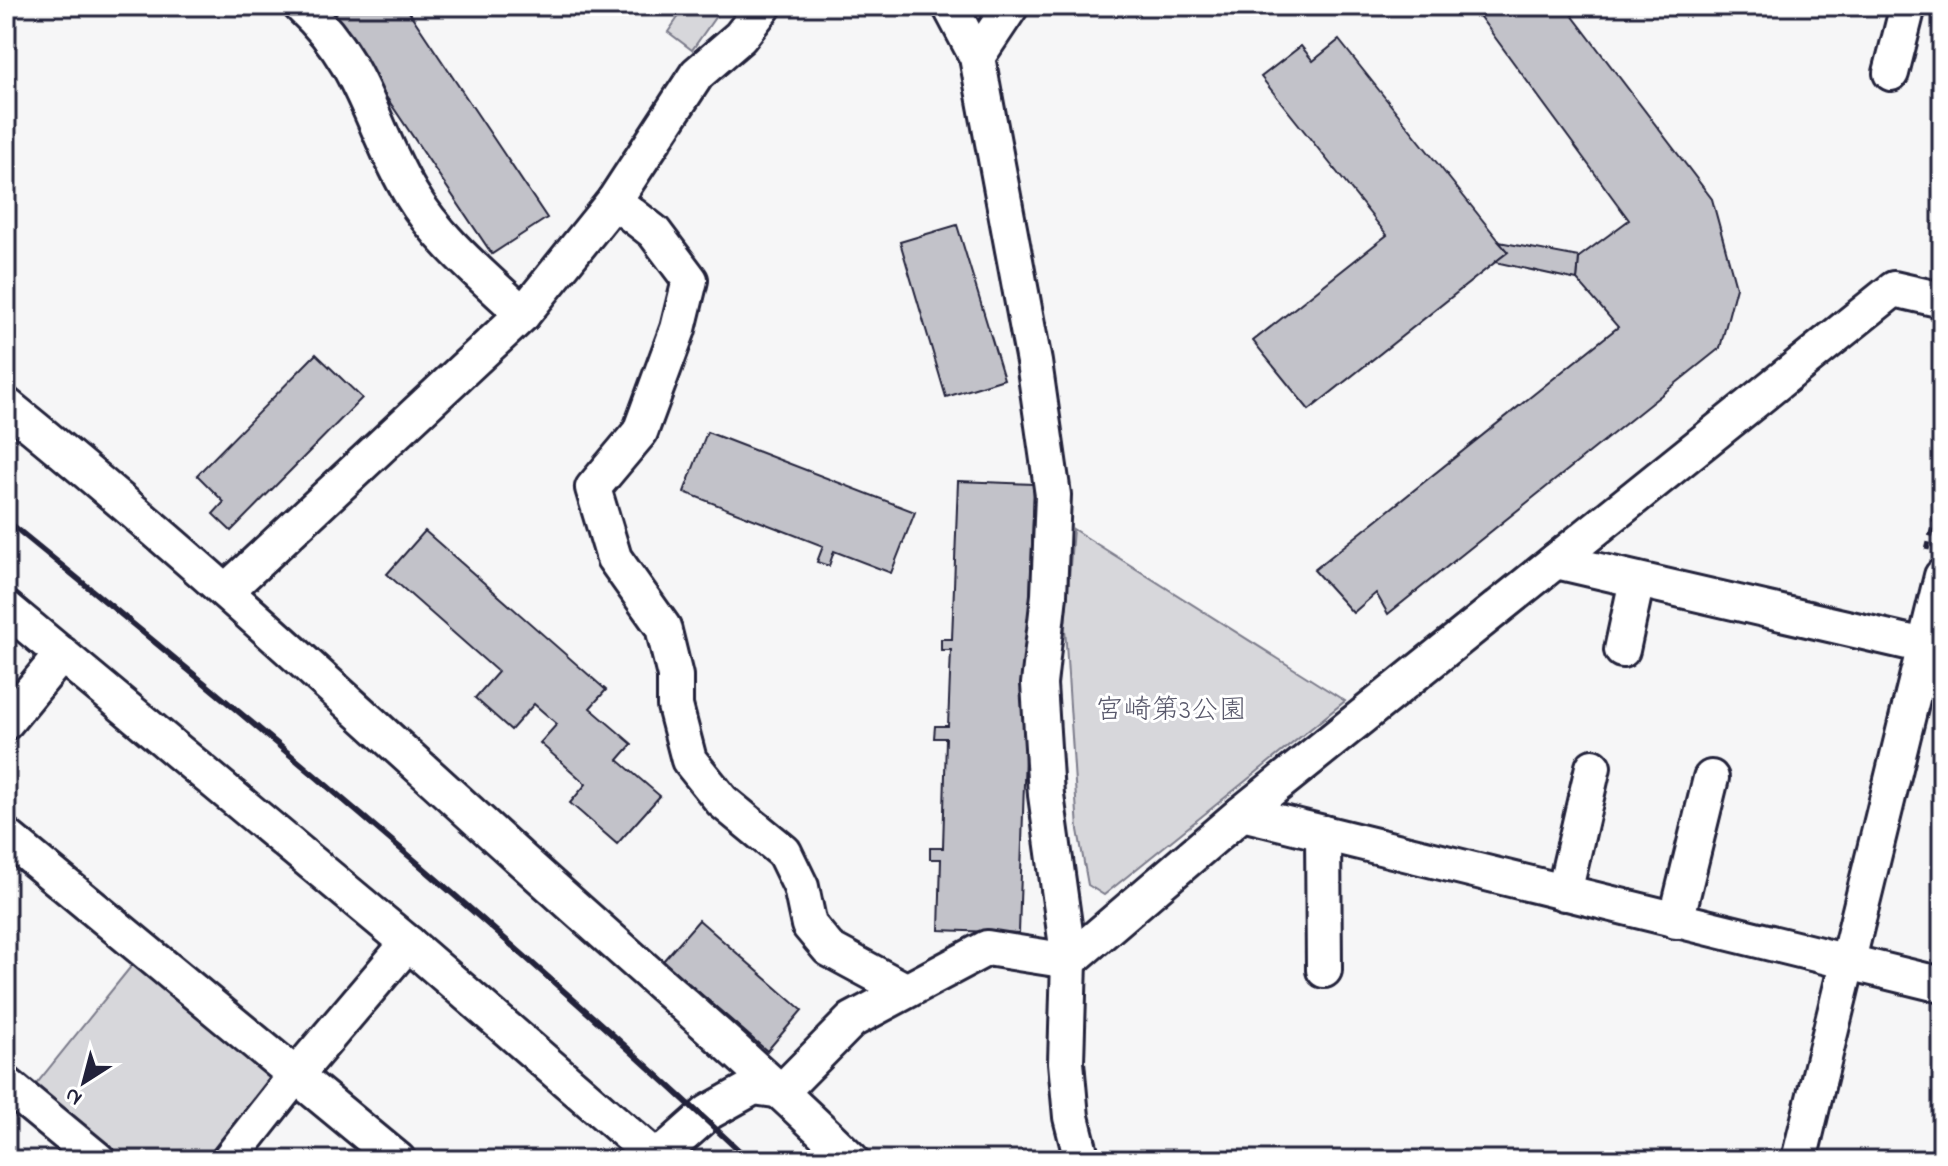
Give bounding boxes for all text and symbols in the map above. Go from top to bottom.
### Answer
park label: 宮崎第3公園 [1095,691,1247,732]
north arrow [44,1042,124,1122]
text: N [59,1078,89,1113]

